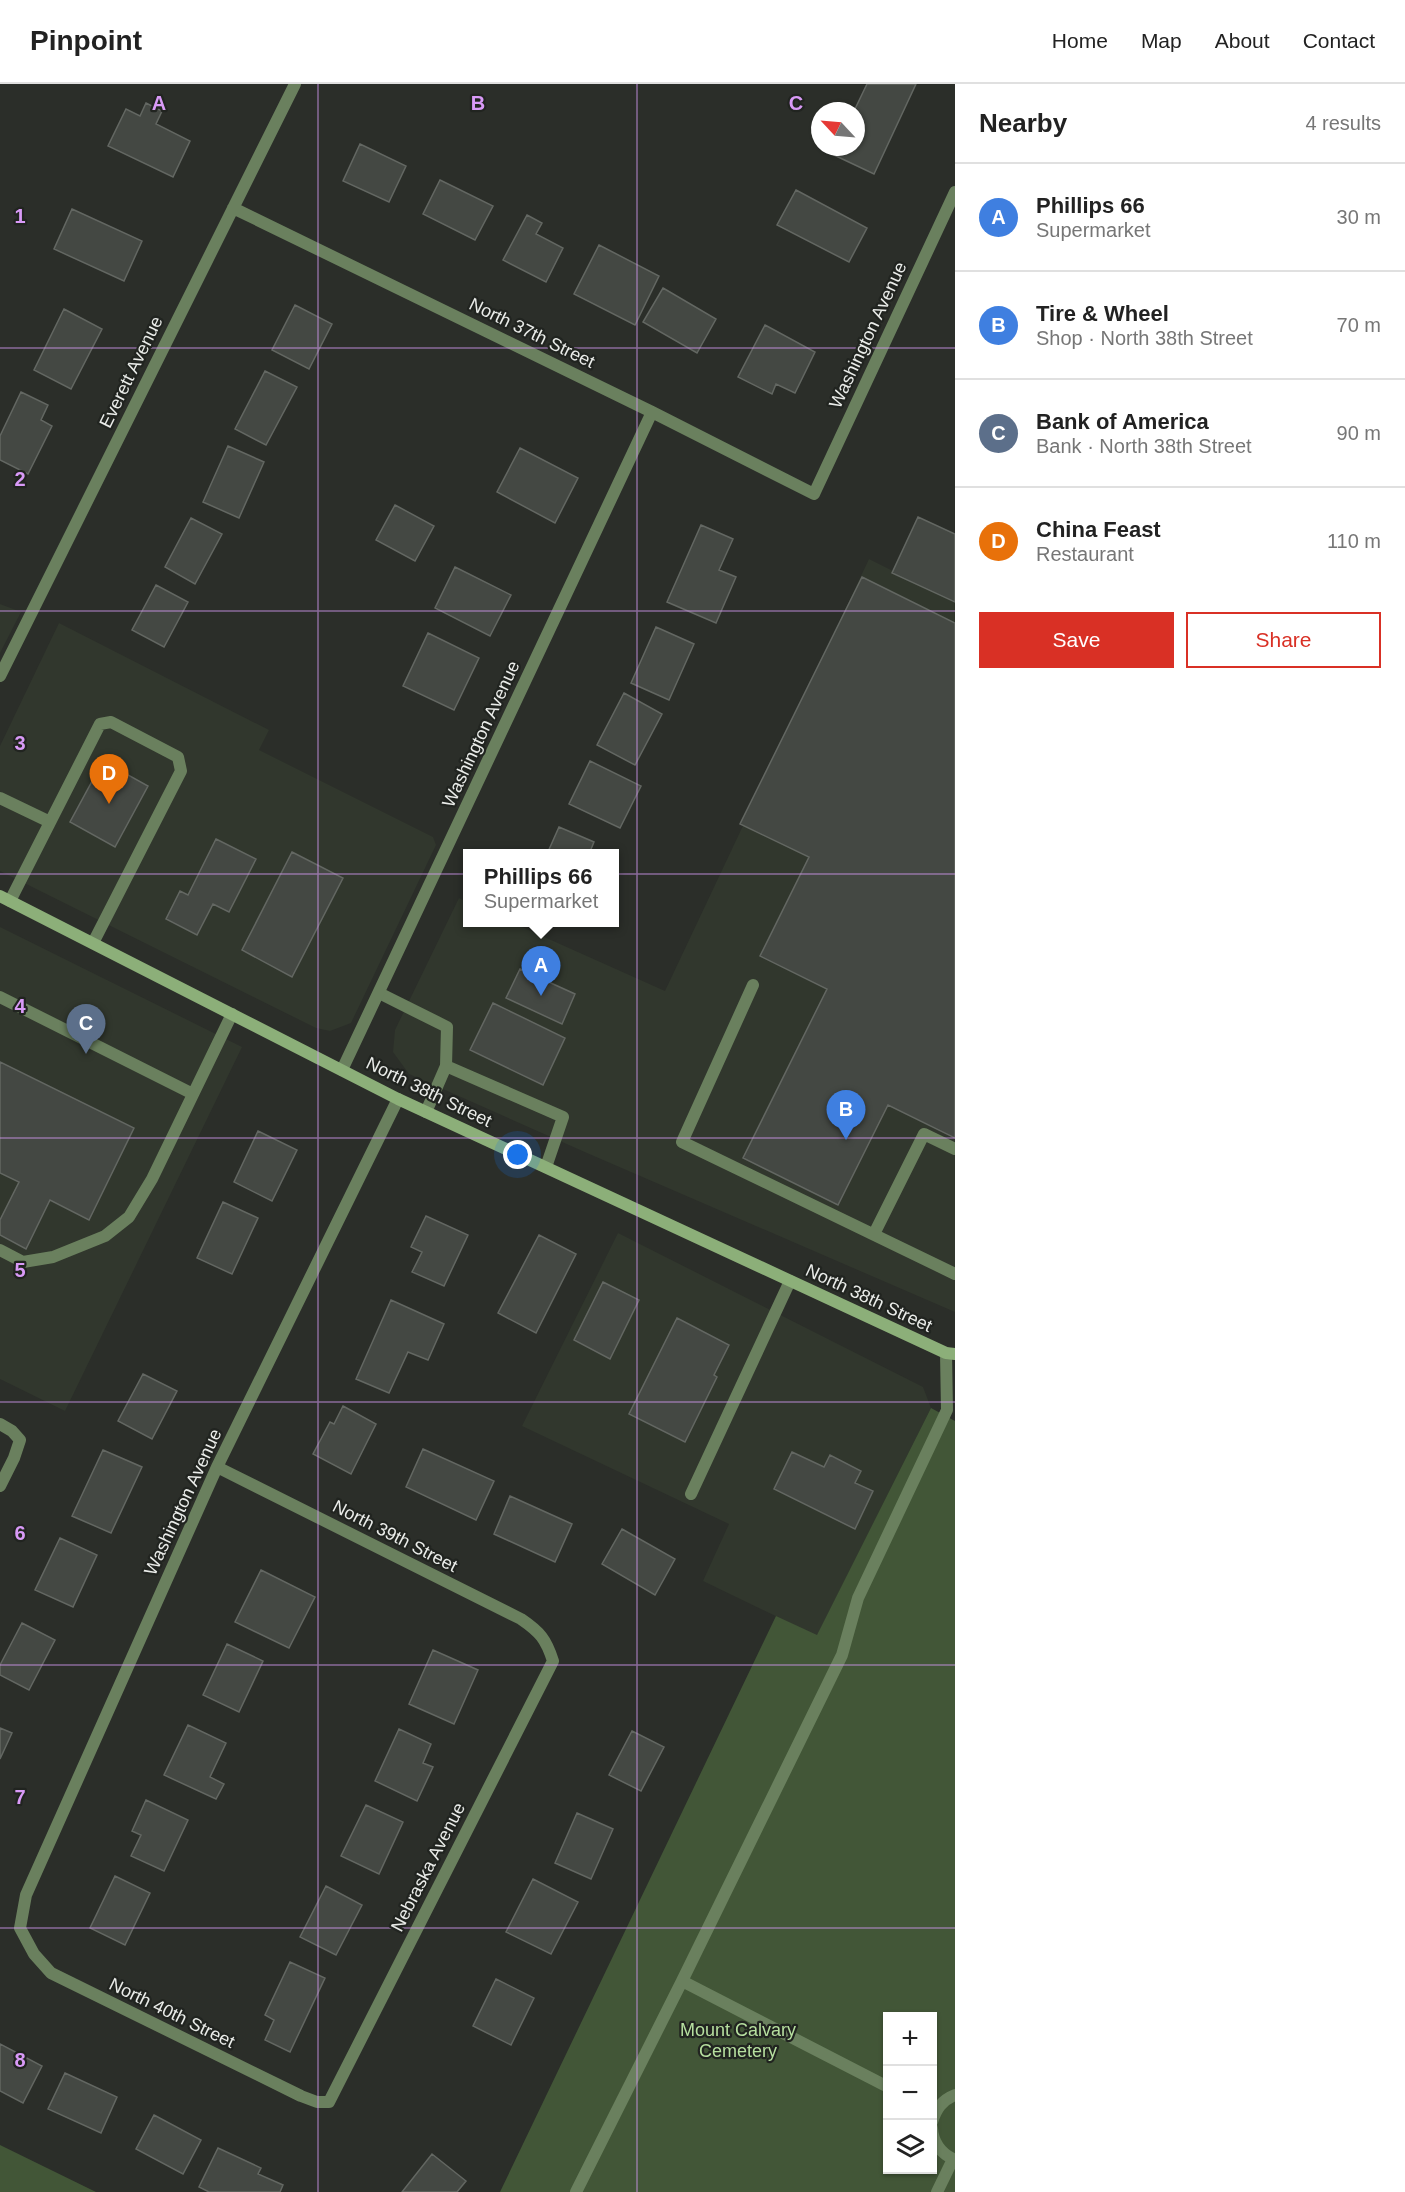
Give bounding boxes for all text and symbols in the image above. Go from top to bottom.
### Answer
text: Pinpoint [30,25,142,56]
text: Home [1052,29,1108,52]
text: Map [1141,29,1182,52]
text: About [1215,29,1270,52]
text: Contact [1303,29,1375,52]
text: A [152,92,166,114]
text: B [471,92,485,114]
text: C [789,92,803,114]
north arrow [811,102,865,156]
text: Nearby [979,108,1067,138]
text: 4 results [1305,112,1381,134]
text: Phillips 66 [1036,193,1145,218]
text: 1 [14,205,26,227]
text: A [991,206,1006,228]
text: 30 m [1337,206,1381,228]
text: Supermarket [1036,219,1151,241]
street label: Washington Avenue [825,259,911,411]
street label: North 37th Street [466,294,598,372]
text: Tire & Wheel [1036,301,1169,326]
street label: Everett Avenue [95,313,167,431]
text: B [991,314,1006,336]
text: 70 m [1337,314,1381,336]
text: Shop · North 38th Street [1036,327,1253,349]
text: Bank of America [1036,409,1209,434]
text: C [991,422,1006,444]
text: 90 m [1337,422,1381,444]
text: Bank · North 38th Street [1036,435,1252,457]
text: 2 [14,468,26,490]
text: China Feast [1036,517,1161,542]
text: D [991,530,1006,552]
text: 110 m [1327,530,1381,552]
text: Restaurant [1036,543,1134,565]
button: Save [979,612,1174,668]
button: Share [1186,612,1381,668]
street label: Washington Avenue [438,658,524,810]
text: 3 [14,732,26,754]
pin: D [90,754,128,804]
popup [463,849,619,927]
text: Phillips 66 [484,864,593,889]
text: Supermarket [484,890,598,912]
pin: A [522,946,560,996]
text: 4 [14,995,26,1017]
pin: C [66,1004,106,1054]
street label: North 38th Street [363,1053,495,1131]
pin: B [826,1090,866,1140]
your location [503,1140,532,1169]
text: 5 [14,1259,26,1281]
street label: North 38th Street [803,1260,935,1336]
street label: Washington Avenue [140,1426,226,1578]
street label: North 39th Street [329,1496,461,1576]
text: 6 [14,1522,26,1544]
text: 7 [14,1786,26,1808]
street label: Nebraska Avenue [387,1799,469,1935]
street label: North 40th Street [106,1974,238,2052]
map controls [883,2012,937,2174]
button: + [883,2012,937,2066]
park label: Mount Calvary Cemetery [680,2020,796,2061]
text: 8 [14,2049,26,2071]
button: − [883,2066,937,2120]
button: layers [883,2120,937,2174]

